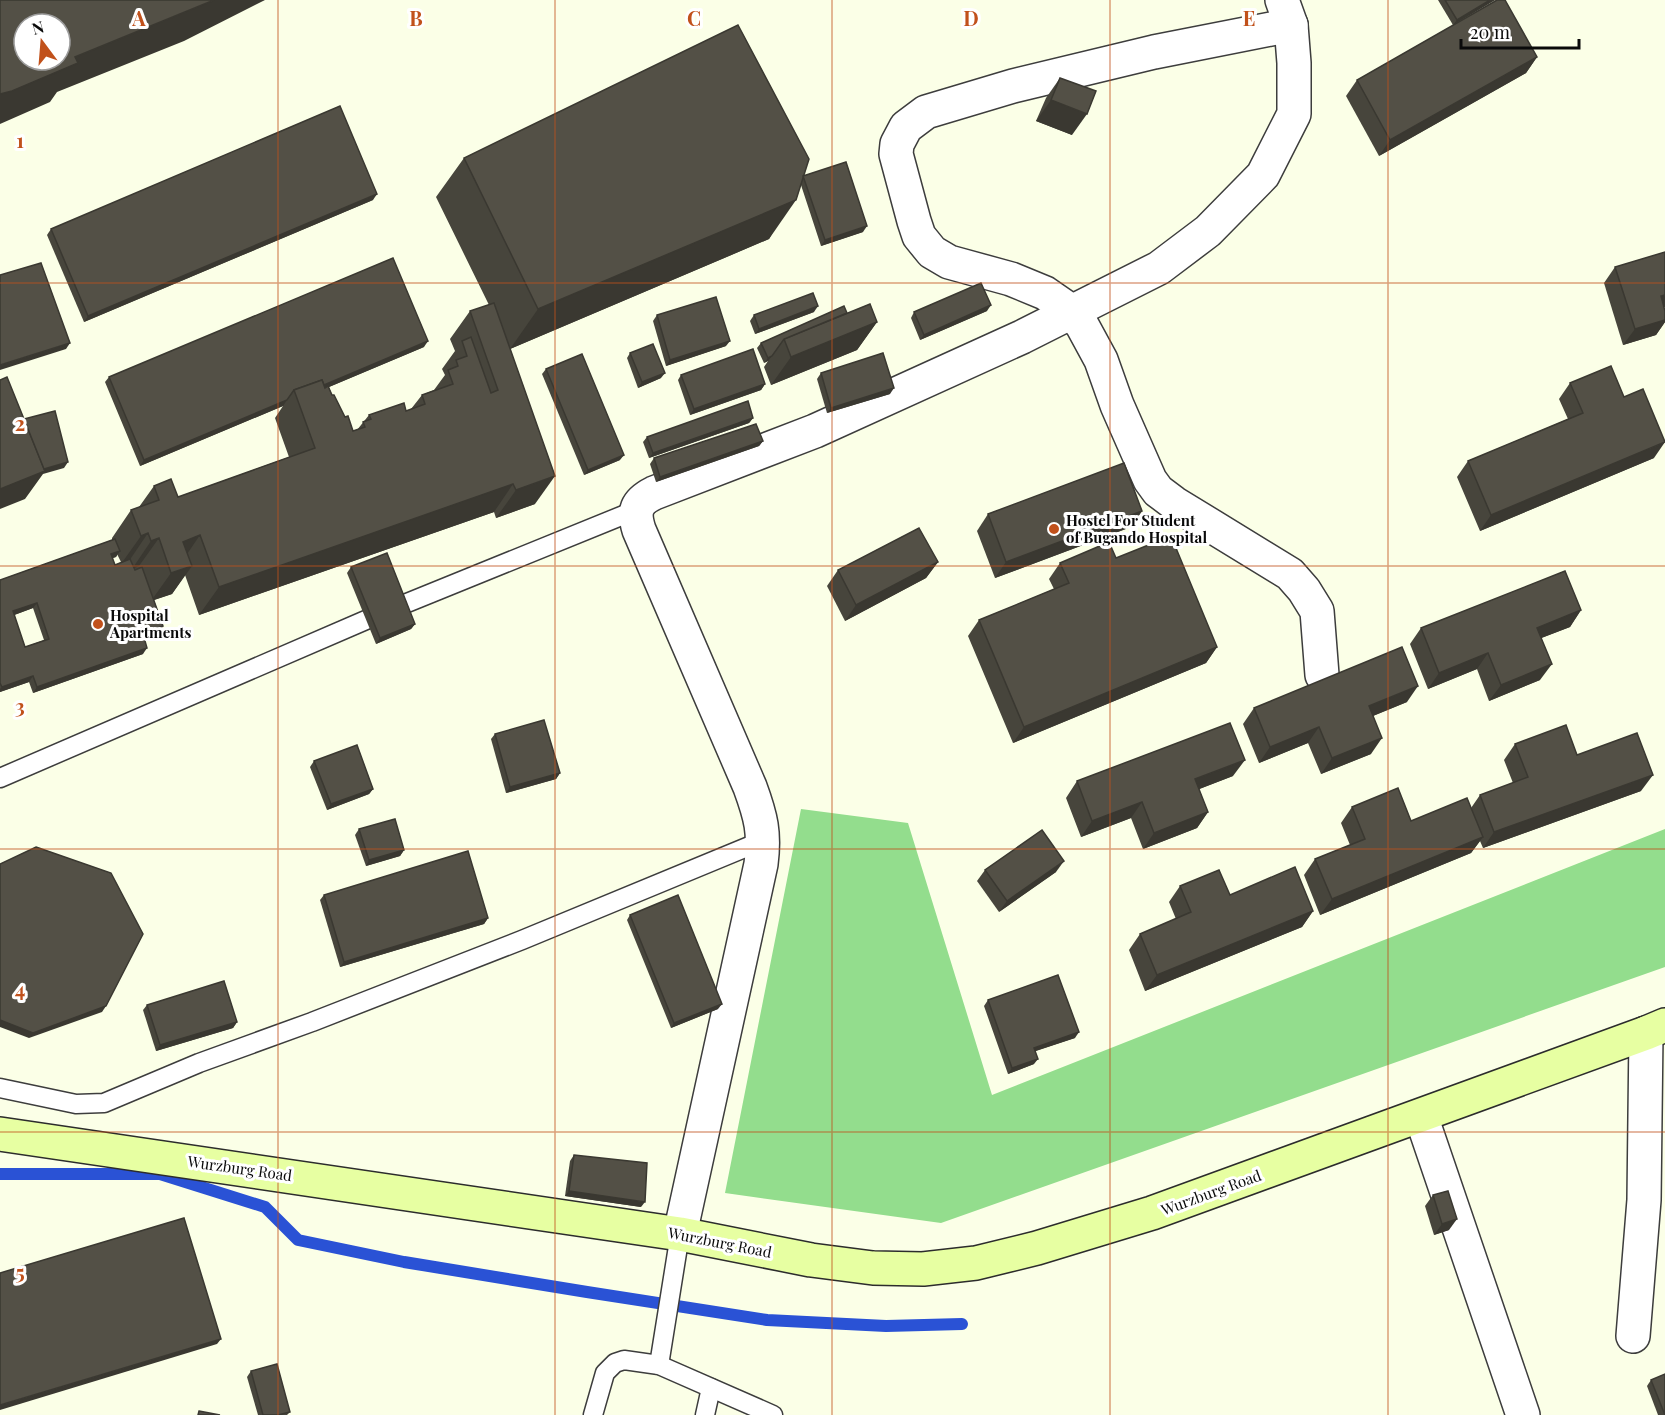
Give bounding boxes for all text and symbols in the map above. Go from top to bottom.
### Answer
text: A [131,4,146,31]
text: B [409,4,423,31]
text: C [687,4,701,31]
text: D [963,4,979,31]
text: E [1243,4,1255,31]
north arrow [12,12,72,72]
scale bar [1461,12,1580,50]
text: N [29,15,47,39]
text: 20 m [1470,20,1510,44]
text: 1 [16,126,24,153]
text: 2 [15,409,25,436]
place label: Hostel For Student of Bugando Hospital [1066,510,1207,547]
marker: Hostel For Student of Bugando Hospital [1047,522,1061,536]
place label: Hospital Apartments [109,605,192,642]
marker: Hospital Apartments [91,617,105,631]
text: 3 [15,692,25,719]
text: 4 [15,975,25,1002]
street label: Wurzburg Road [186,1151,294,1185]
street label: Wurzburg Road [1157,1165,1264,1220]
street label: Wurzburg Road [665,1222,774,1262]
text: 5 [15,1258,25,1285]

